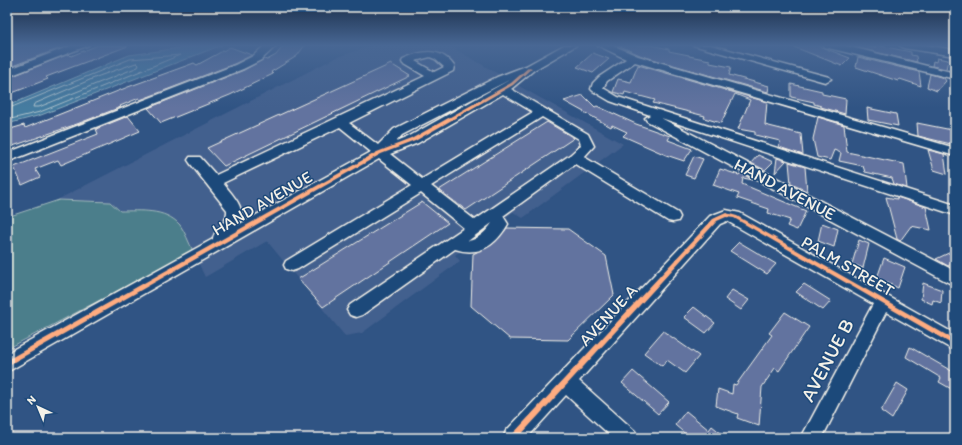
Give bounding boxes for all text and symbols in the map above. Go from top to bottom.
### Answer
street label: HAND AVENUE [731,154,839,224]
street label: HAND AVENUE [209,166,315,240]
street label: PALM STREET [798,231,898,301]
street label: AVENUE A [575,280,642,350]
street label: AVENUE B [795,314,859,406]
north arrow [18,387,58,427]
text: N [24,393,39,407]

